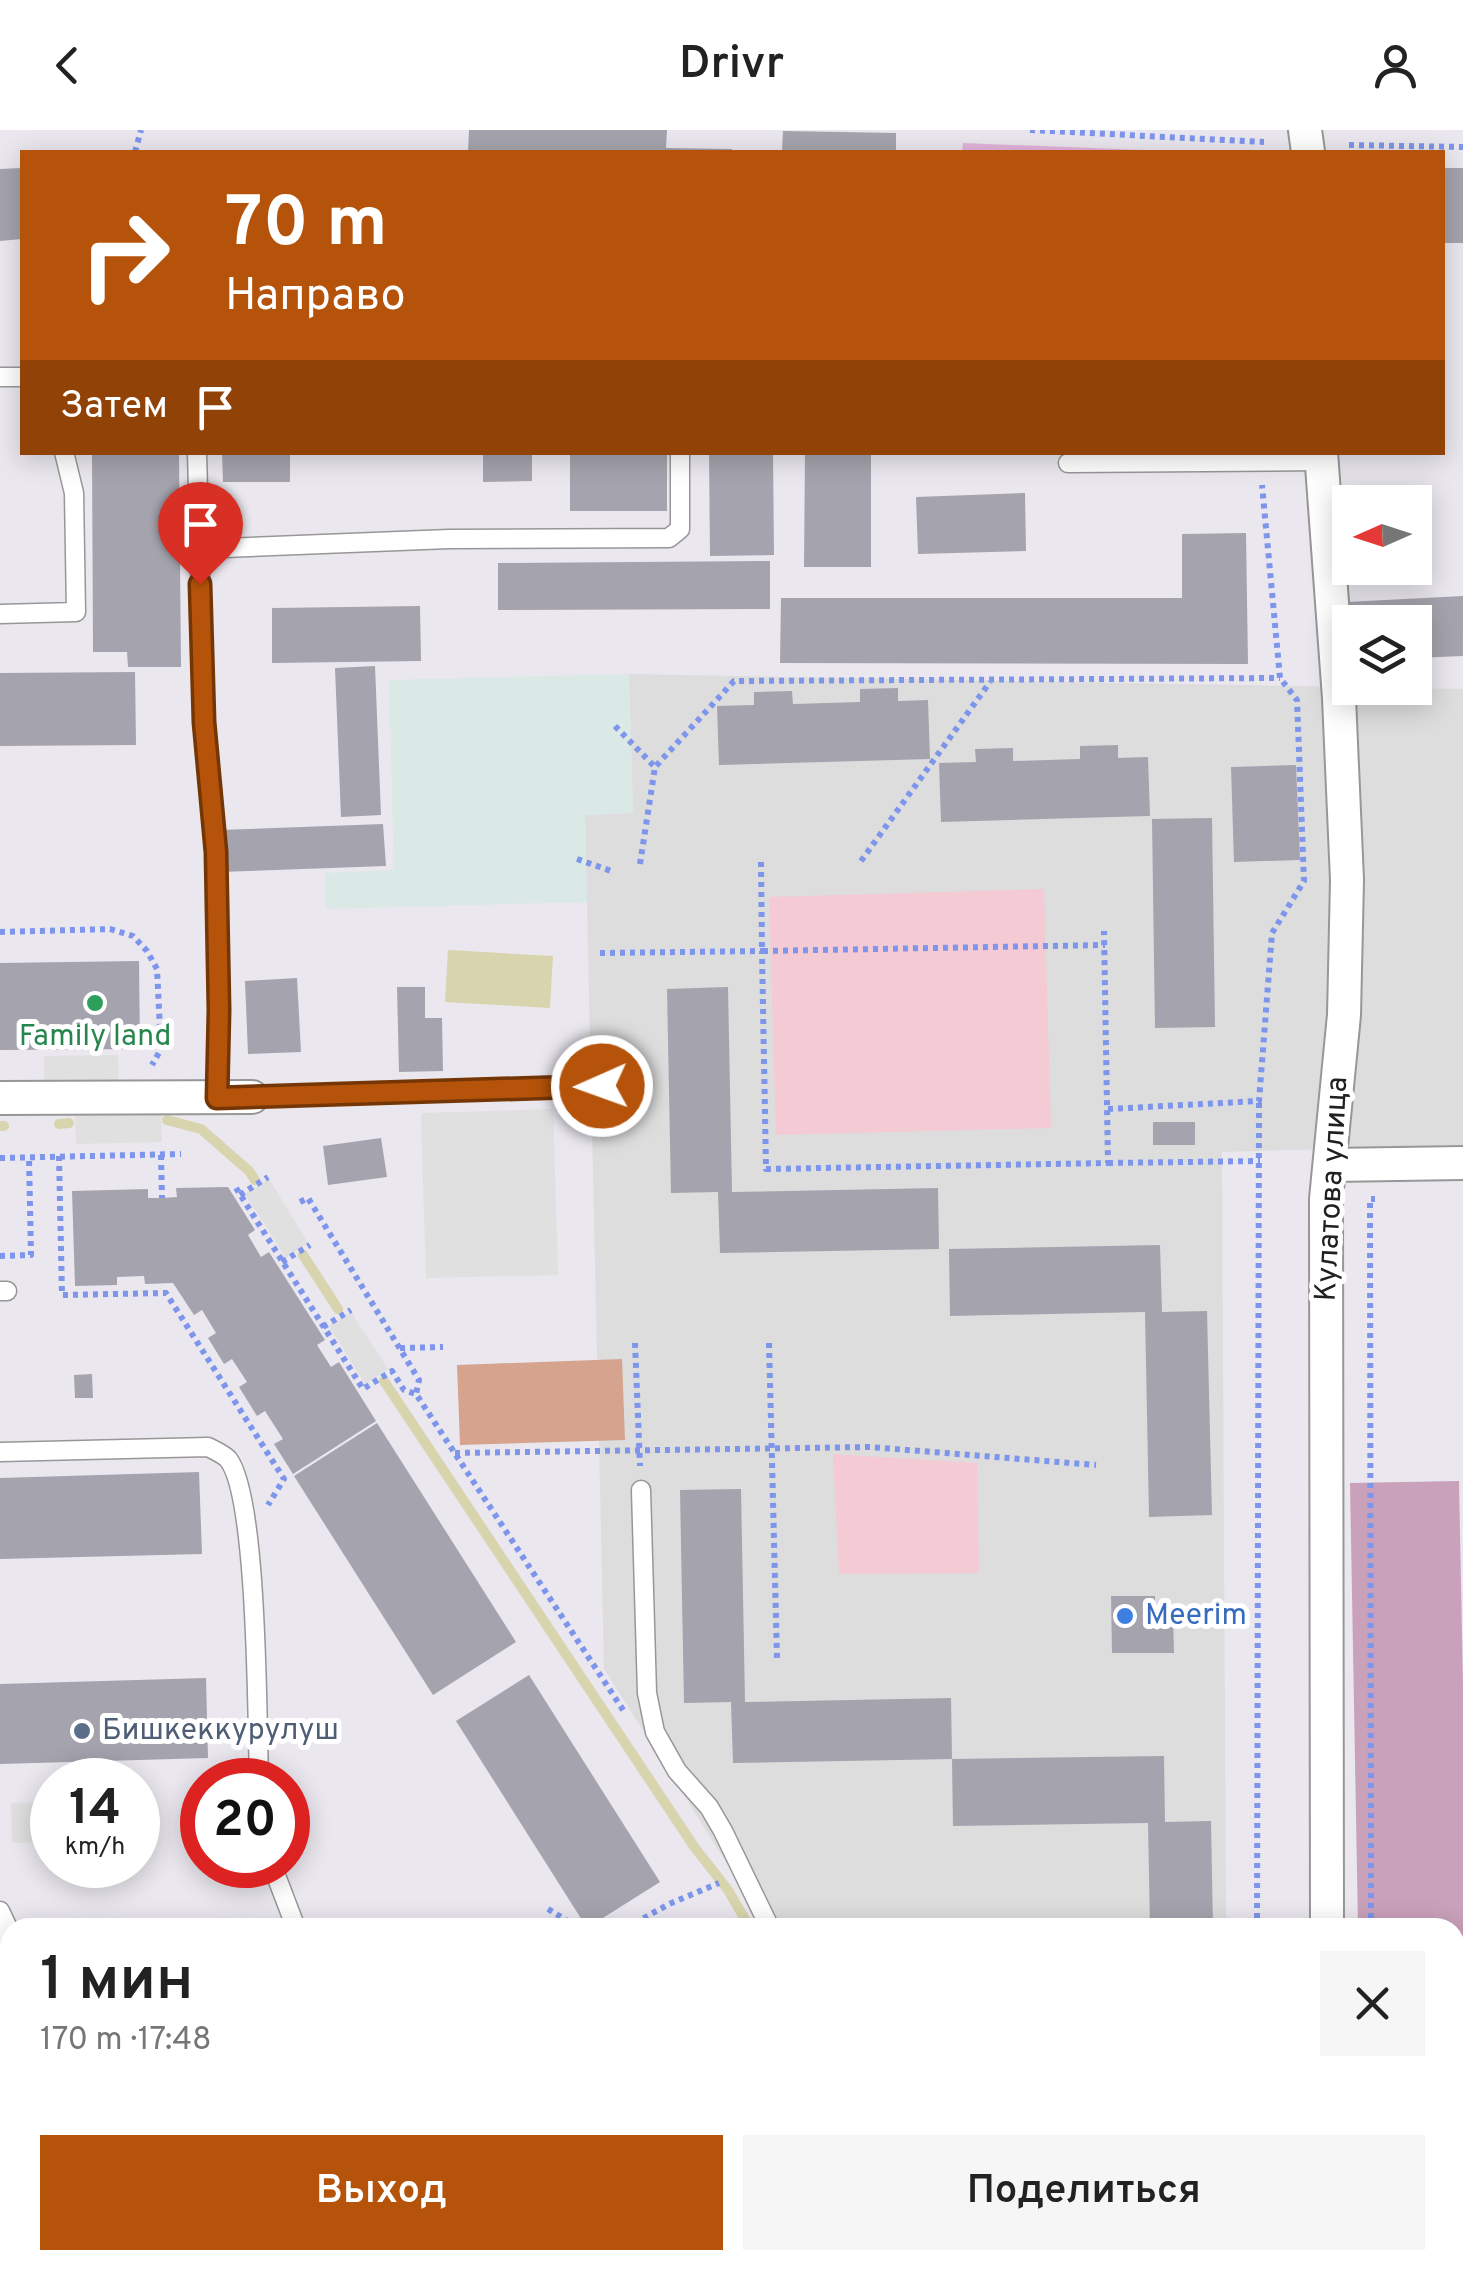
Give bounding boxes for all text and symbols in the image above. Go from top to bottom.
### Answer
text: Drivr [679,37,784,94]
icon: back [40,38,95,93]
icon: person [1368,38,1423,93]
text: 70 m [225,182,388,271]
icon: right [60,190,190,320]
text: Направо [225,269,406,326]
icon: arrive [188,380,243,435]
text: Затем [60,383,168,432]
pin [158,482,243,585]
north arrow [1332,485,1432,585]
map controls [1332,485,1432,705]
icon: arrive [173,497,228,552]
button: layers [1332,605,1432,705]
marker: Family land [84,992,106,1014]
place label: Family land [19,1019,171,1056]
position arrow [550,1034,654,1138]
street label: Кулатова улица [1309,1076,1357,1302]
place label: Meerim [1145,1598,1247,1635]
marker: Meerim [1114,1605,1136,1627]
place label: Бишкеккурулуш [102,1713,339,1750]
marker: Бишкеккурулуш [71,1720,93,1742]
speed limit sign: 20 [180,1758,310,1888]
text: 14 [69,1779,121,1842]
text: km/h [65,1832,125,1864]
text: 1 мин [40,1945,193,2021]
button: close [1320,1951,1425,2056]
text: 170 m · 17:48 [40,2021,212,2061]
button: Выход [40,2135,723,2250]
button: Поделиться [743,2135,1425,2250]

